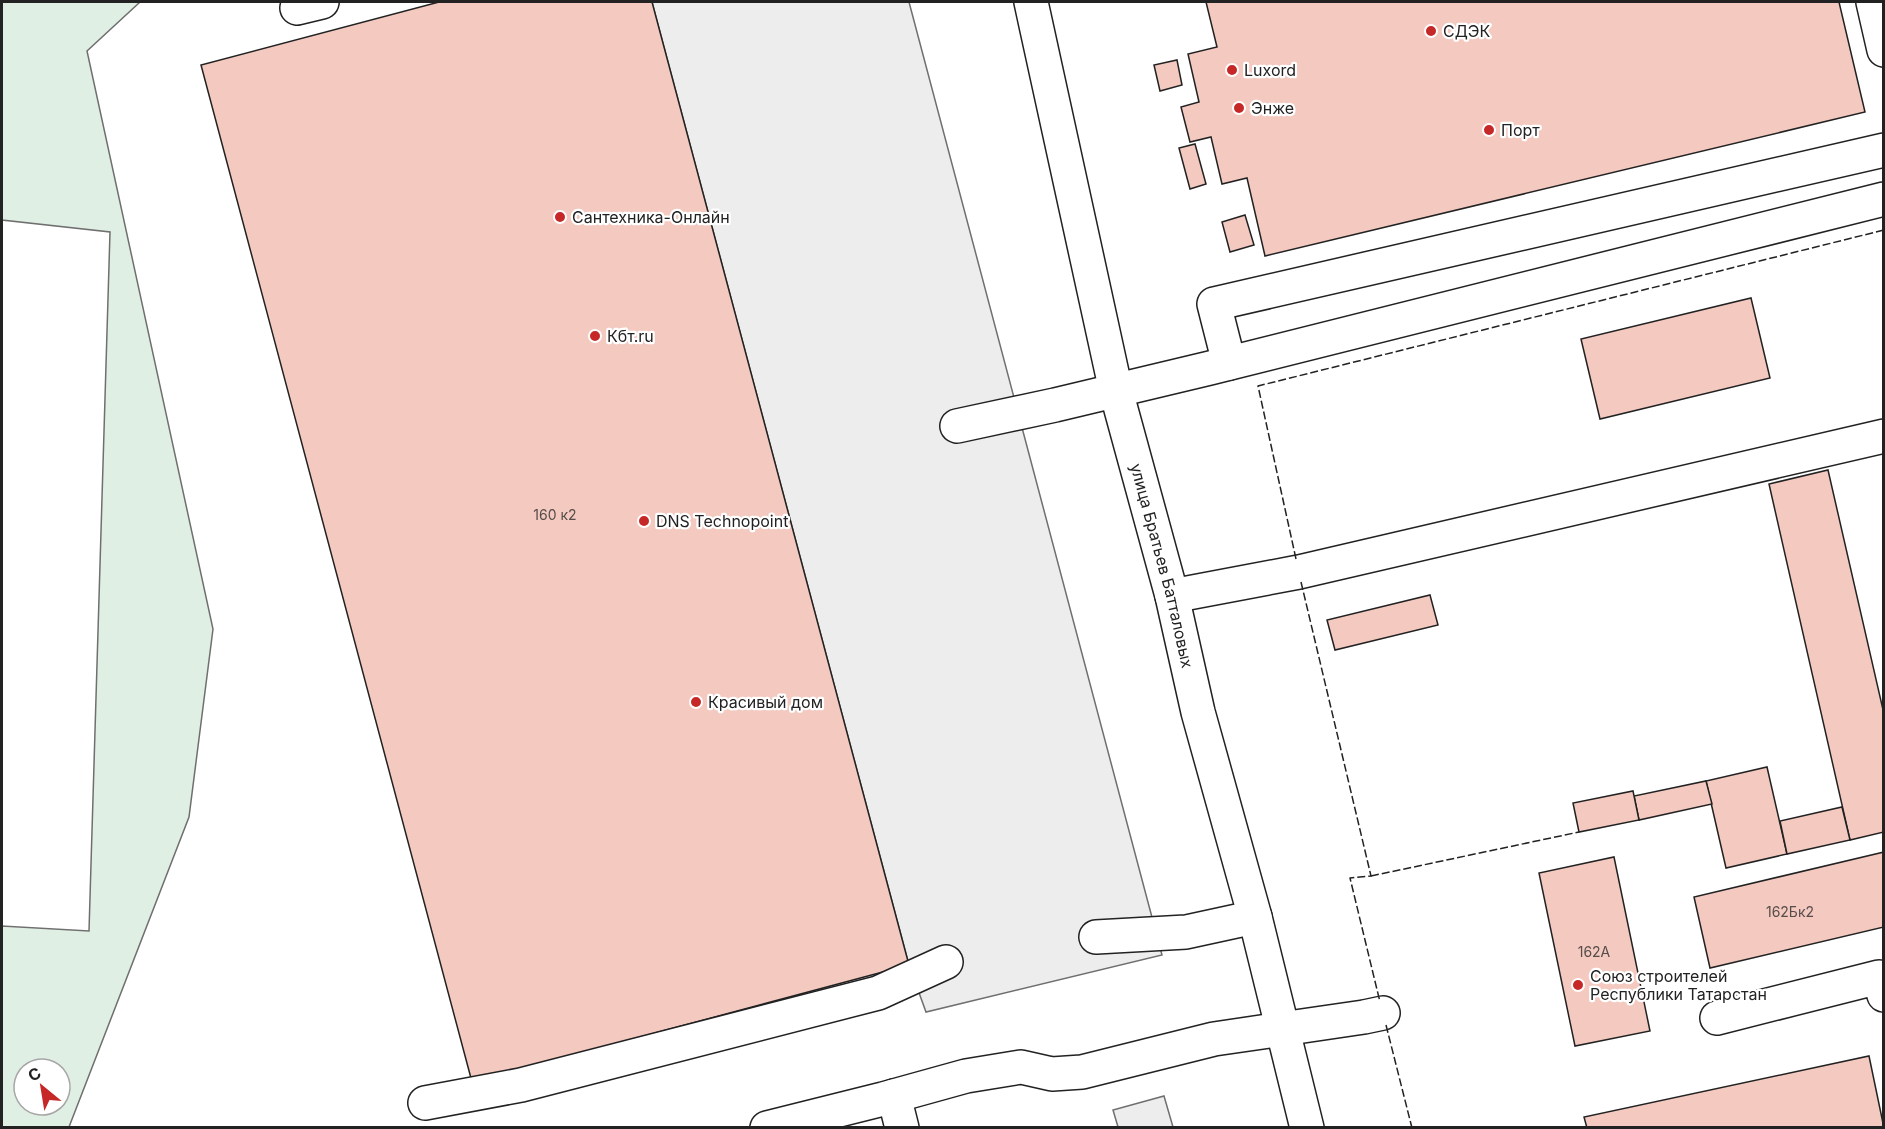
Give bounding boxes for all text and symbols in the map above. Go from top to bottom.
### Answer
place label: СДЭК [1443,21,1490,41]
marker: СДЭК [1424,24,1438,38]
place label: Luxord [1244,60,1296,80]
marker: Luxord [1225,63,1239,77]
place label: Энже [1251,98,1294,118]
marker: Энже [1232,101,1246,115]
place label: Порт [1501,120,1540,140]
marker: Порт [1482,123,1496,137]
place label: Сантехника-Онлайн [572,207,730,227]
marker: Сантехника-Онлайн [553,210,567,224]
place label: Кбт.ru [607,326,654,346]
marker: Кбт.ru [588,329,602,343]
street label: улица Братьев Батталовых [1126,461,1198,670]
house number: 160 к2 [533,506,577,523]
place label: DNS Technopoint [656,511,788,531]
marker: DNS Technopoint [637,514,651,528]
place label: Красивый дом [708,692,823,712]
marker: Красивый дом [689,695,703,709]
house number: 162Бк2 [1766,903,1814,920]
house number: 162А [1578,943,1611,960]
place label: Союз строителей Республики Татарстан [1590,966,1767,1004]
marker: Союз строителей Республики Татарстан [1571,978,1585,992]
north arrow [12,1057,72,1117]
text: С [24,1062,45,1086]

